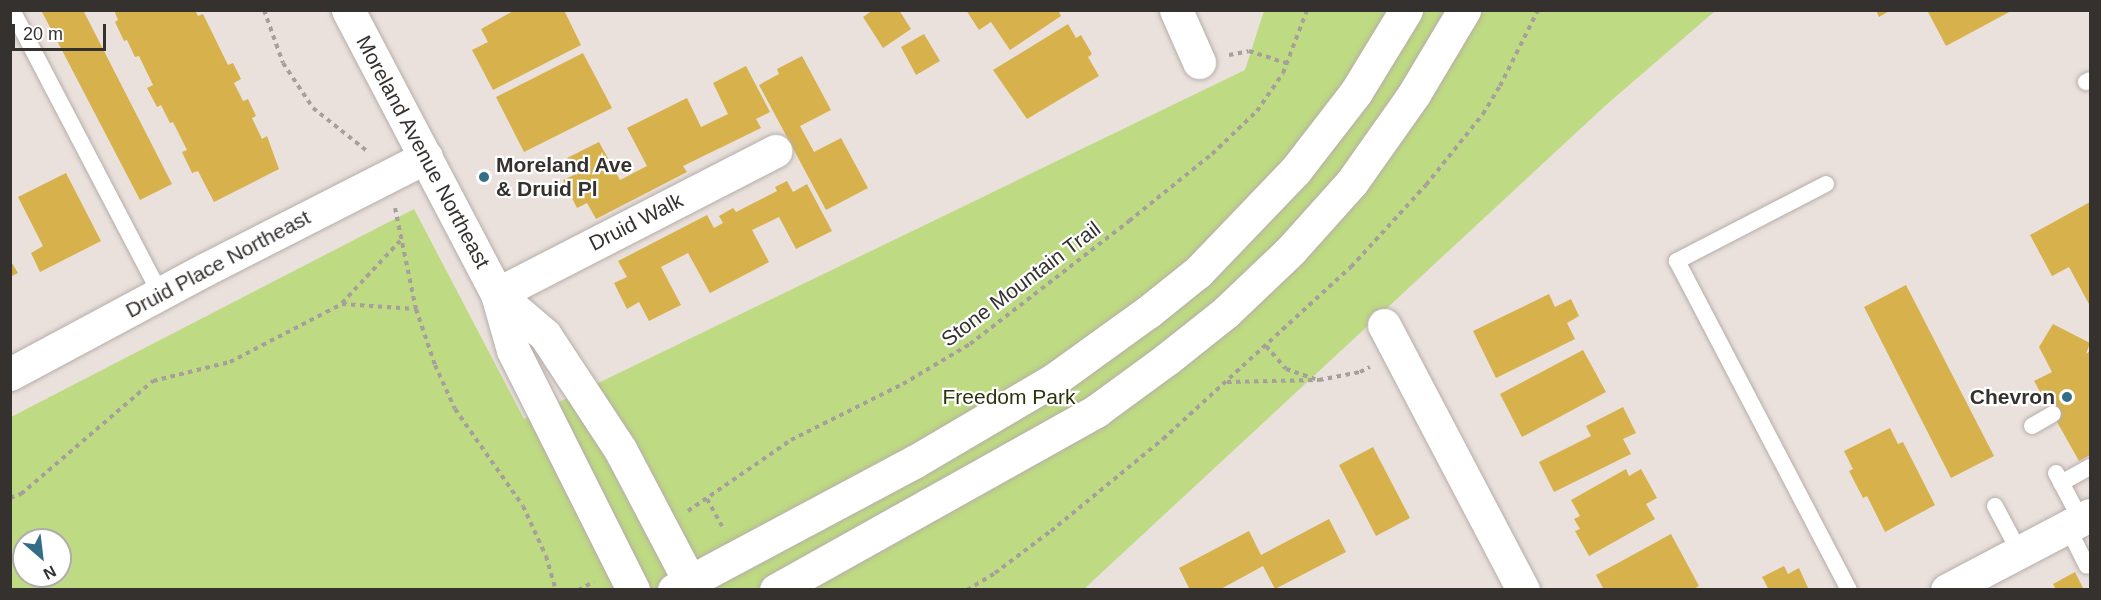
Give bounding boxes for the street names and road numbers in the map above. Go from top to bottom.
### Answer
street label: Moreland Avenue Northeast [351,31,495,273]
street label: Druid Walk [585,188,687,256]
street label: Druid Place Northeast [121,205,315,323]
street label: Stone Mountain Trail [936,216,1106,352]

